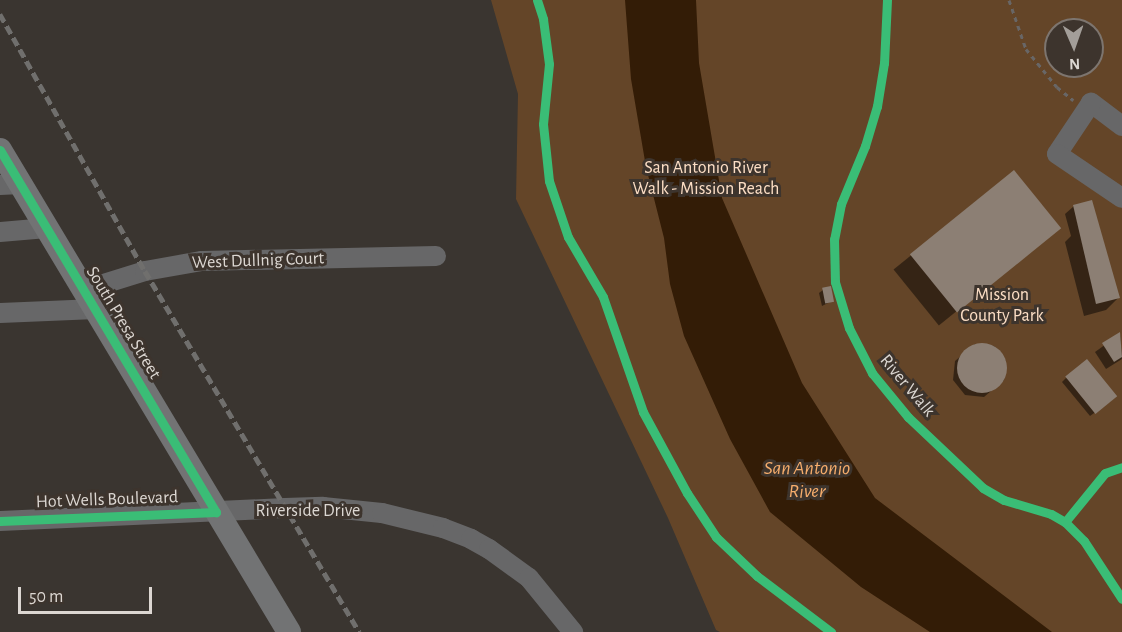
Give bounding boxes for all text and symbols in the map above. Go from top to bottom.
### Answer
north arrow [1044,18,1104,78]
text: N [1069,56,1080,72]
park label: San Antonio River Walk - Mission Reach [633,158,779,201]
street label: West Dullnig Court [191,248,325,274]
street label: South Presa Street [81,263,165,383]
park label: Mission County Park [960,285,1044,328]
street label: River Walk [875,350,939,422]
water label: San Antonio River [764,456,850,503]
street label: Hot Wells Boulevard [35,487,179,513]
street label: Riverside Drive [256,500,360,522]
scale bar [21,575,154,613]
text: 50 m [29,588,63,606]

